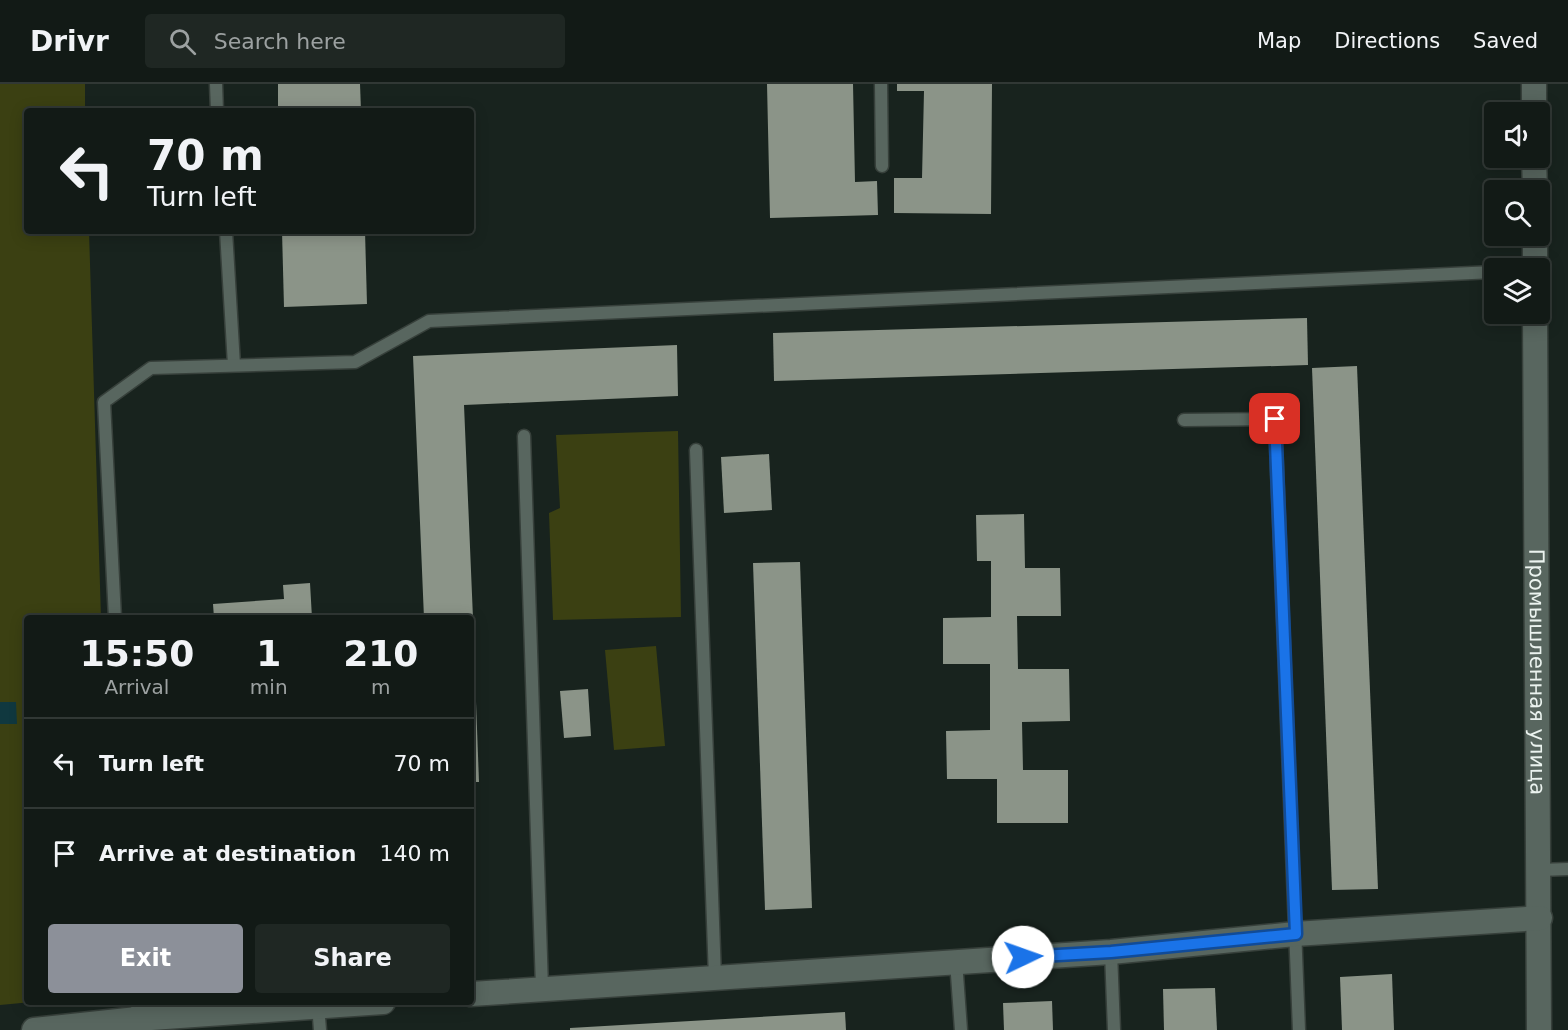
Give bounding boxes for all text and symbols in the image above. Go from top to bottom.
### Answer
search box [145,14,565,68]
text: Drivr [30,25,109,58]
icon: search [166,25,199,58]
text: Search here [214,29,346,54]
text: Map [1257,29,1301,53]
text: Directions [1334,29,1440,53]
text: Saved [1473,29,1538,53]
map controls [1484,102,1550,324]
button: sound [1484,102,1550,168]
text: 70 m [147,131,264,180]
icon: left [48,132,126,210]
button: search [1484,180,1550,246]
text: Turn left [147,181,257,212]
button: layers [1484,258,1550,324]
pin [1249,393,1300,444]
icon: arrive [1258,402,1291,435]
street label: Промышленная улица [1524,549,1550,795]
text: 15:50 [80,633,194,674]
text: 1 [256,633,281,674]
text: 210 [343,633,418,674]
text: Arrival [104,675,169,699]
text: min [250,675,288,699]
text: m [371,675,391,699]
icon: left [48,747,81,780]
text: Turn left [99,751,204,776]
text: 70 m [394,751,450,776]
icon: arrive [48,837,81,870]
text: Arrive at destination [99,841,356,866]
text: 140 m [380,841,450,866]
button: Exit [48,924,243,993]
button: Share [255,924,450,993]
position arrow [991,925,1055,989]

